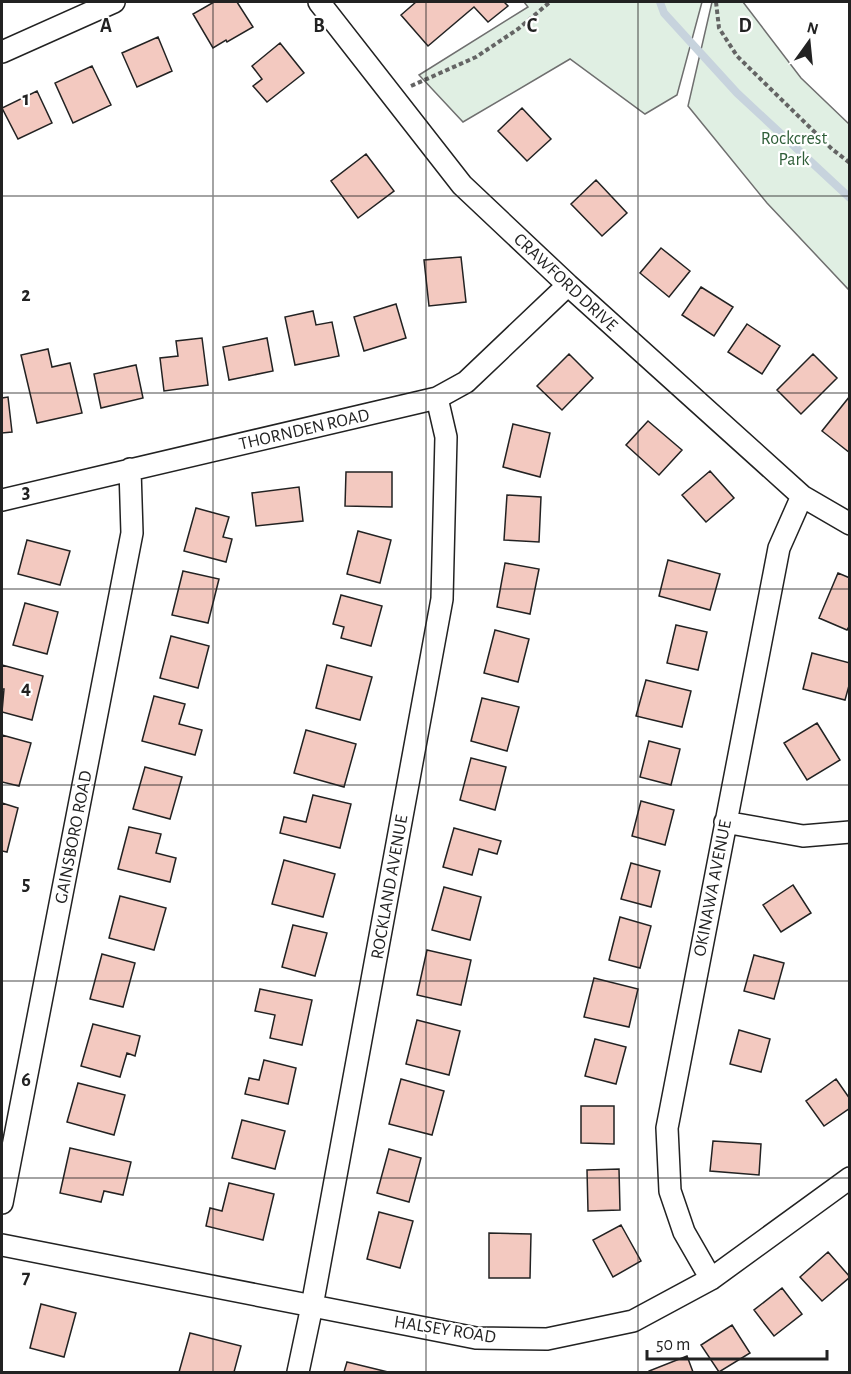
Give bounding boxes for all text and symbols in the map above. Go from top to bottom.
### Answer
north arrow [779,12,839,72]
text: A [100,16,112,36]
text: B [313,16,325,36]
text: C [527,16,538,36]
text: D [738,16,752,36]
text: N [805,19,820,38]
text: 1 [22,89,30,109]
park label: Rockcrest Park [761,130,827,169]
street label: CRAWFORD DRIVE [510,230,621,335]
text: 2 [21,285,31,305]
street label: THORNDEN ROAD [237,406,371,454]
text: 3 [22,482,30,502]
text: 4 [21,678,31,698]
street label: GAINSBORO ROAD [52,769,96,905]
street label: ROCKLAND AVENUE [368,813,412,961]
street label: OKINAWA AVENUE [691,818,735,958]
text: 5 [22,874,30,894]
text: 6 [21,1070,31,1090]
text: 7 [22,1267,31,1287]
street label: HALSEY ROAD [393,1313,497,1347]
scale bar [647,1323,827,1361]
text: 50 m [656,1336,690,1354]

